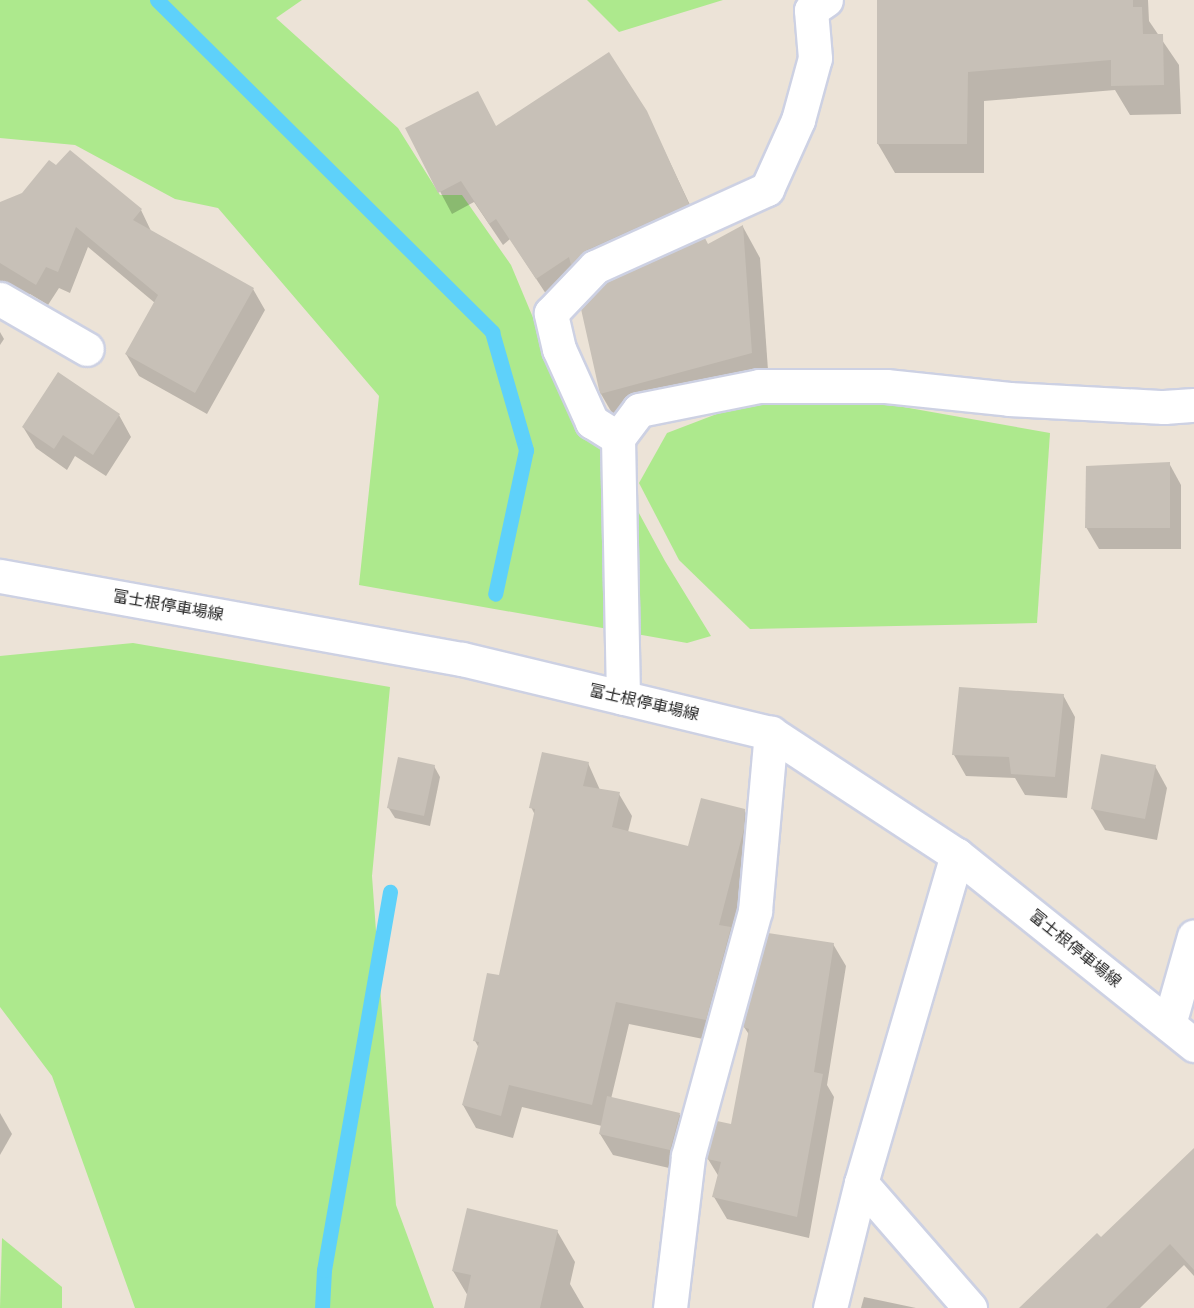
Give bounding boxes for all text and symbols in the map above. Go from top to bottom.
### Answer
street label: 富士根停車場線 [111,587,225,625]
street label: 富士根停車場線 [587,681,701,725]
street label: 富士根停車場線 [1025,906,1125,992]

